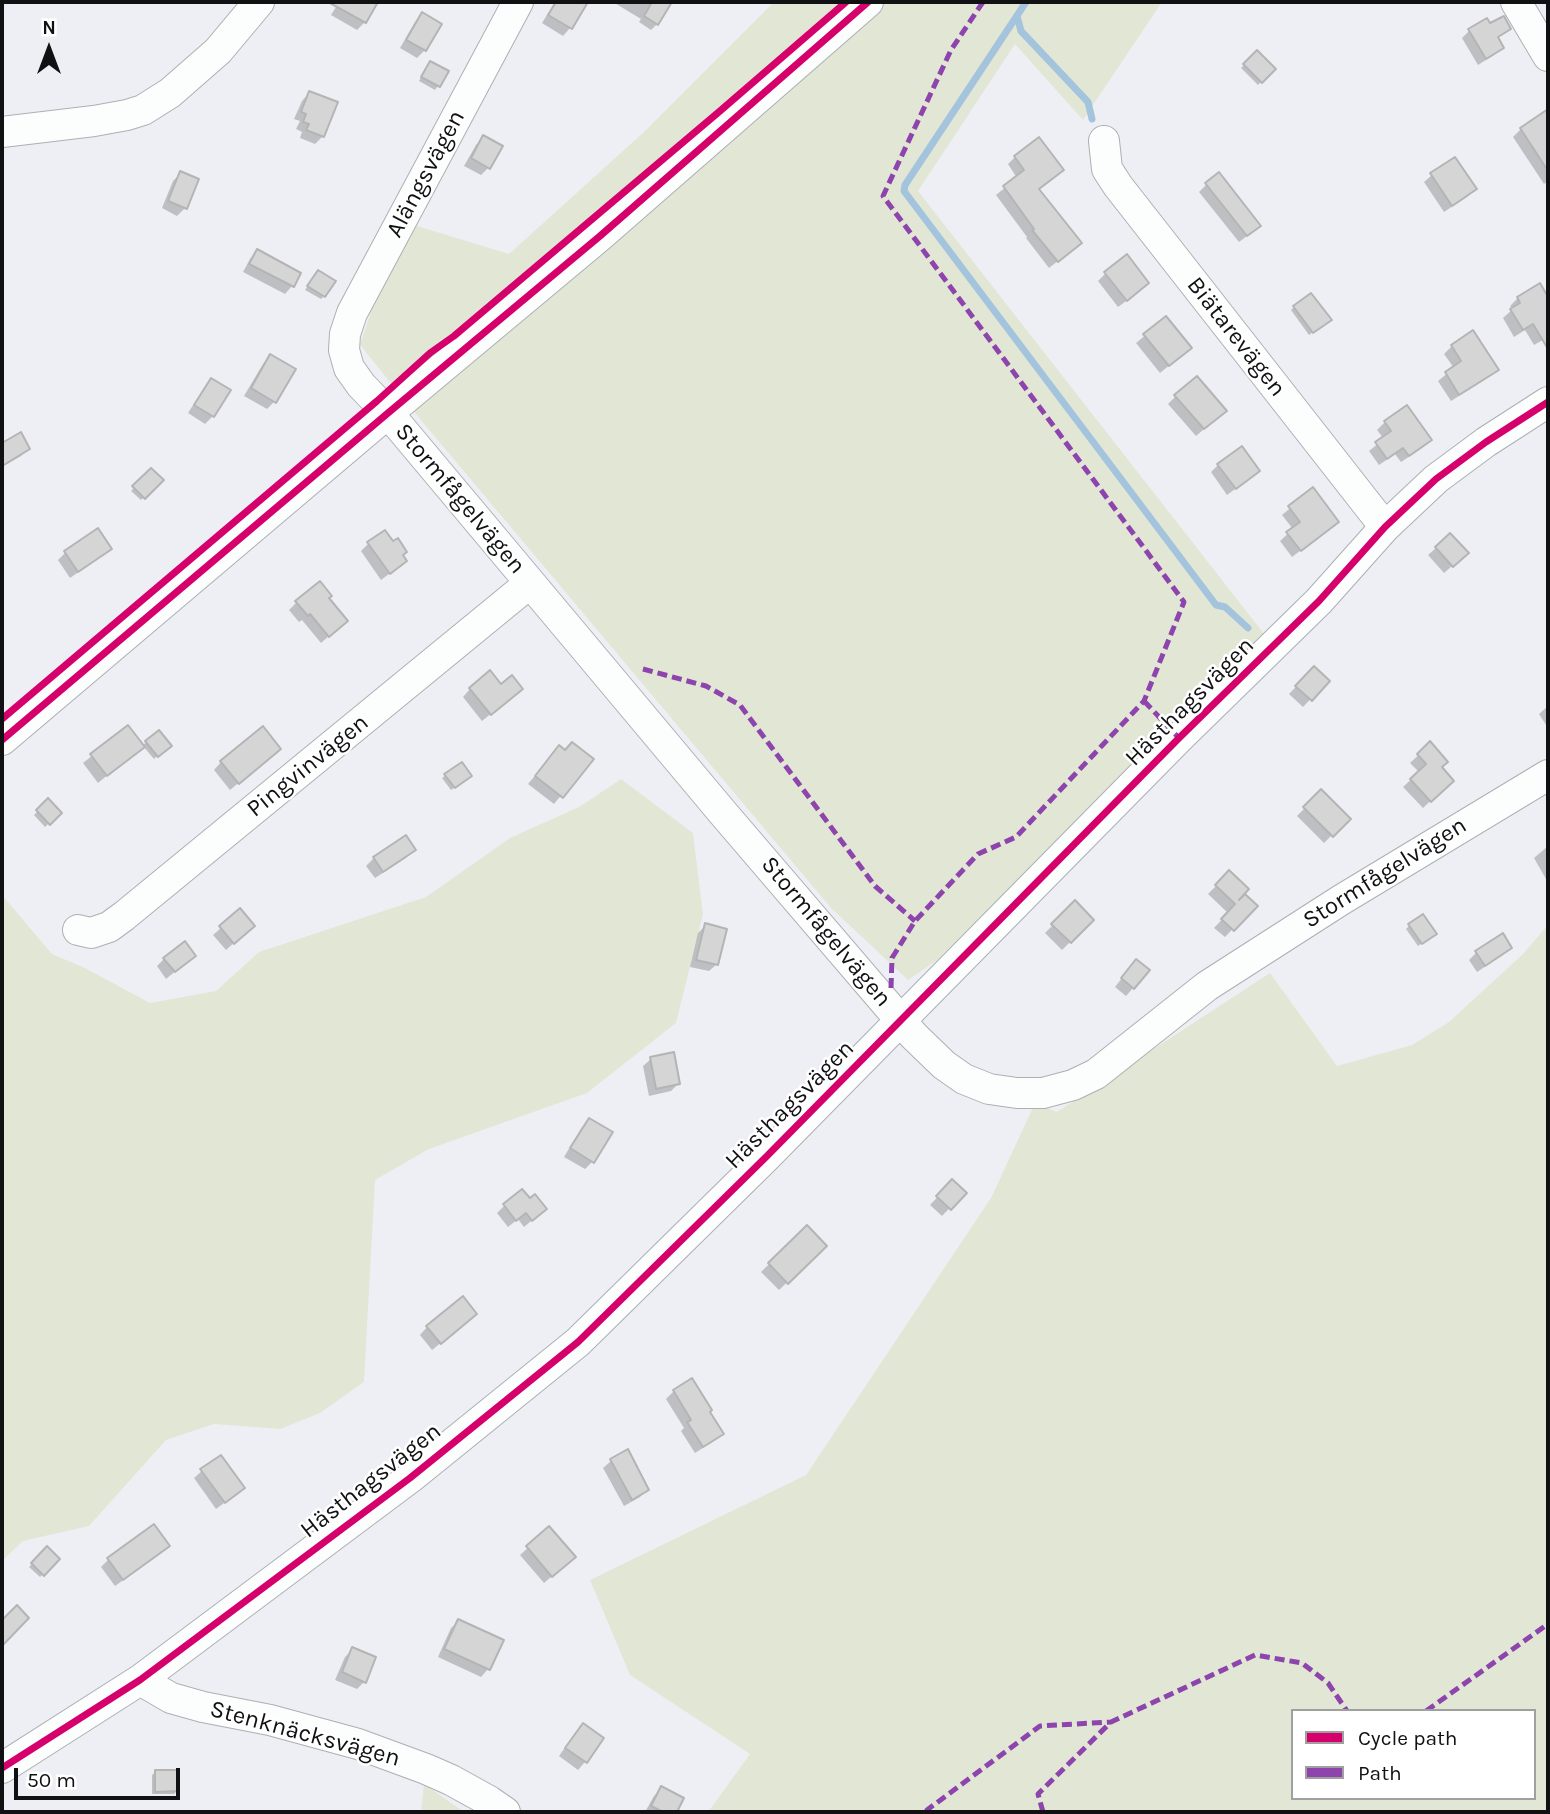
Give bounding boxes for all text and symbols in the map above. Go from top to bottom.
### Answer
north arrow [14,14,84,84]
text: N [42,17,56,39]
street label: Alängsvägen [380,105,472,243]
street label: Biätarevägen [1180,271,1292,403]
street label: Stormfågelvägen [389,418,531,580]
street label: Hästhagsvägen [1120,632,1260,772]
street label: Pingvinvägen [242,708,374,824]
street label: Stormfågelvägen [1298,811,1472,935]
street label: Stormfågelvägen [755,851,897,1013]
street label: Hästhagsvägen [720,1035,860,1175]
street label: Hästhagsvägen [295,1417,447,1545]
street label: Stenknäcksvägen [207,1695,403,1773]
legend [1291,1709,1536,1800]
text: Cycle path [1358,1726,1458,1750]
scale bar [18,1755,184,1799]
text: Path [1358,1761,1402,1785]
text: 50 m [27,1768,76,1792]

